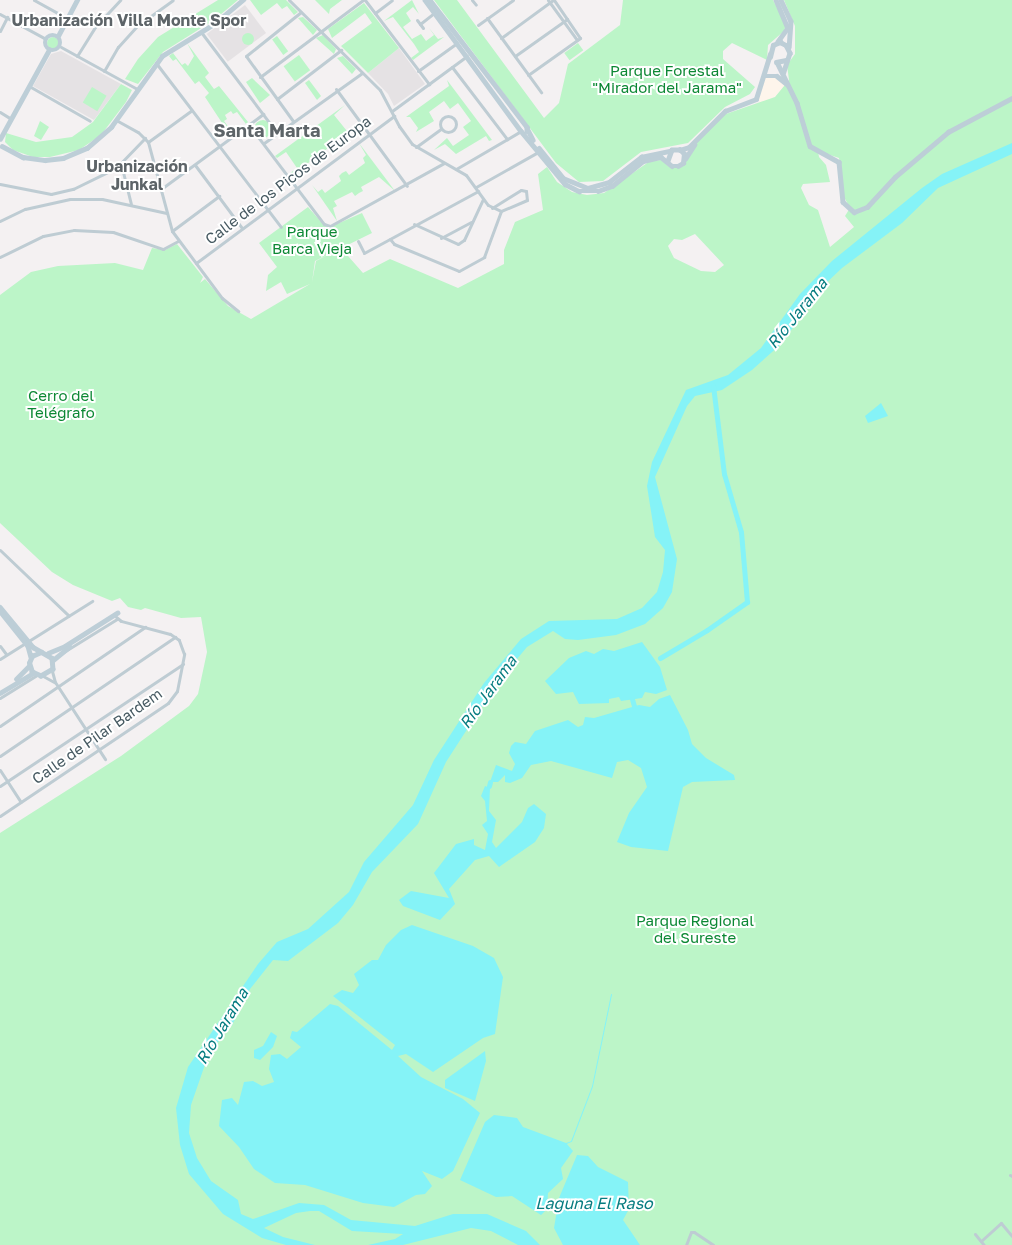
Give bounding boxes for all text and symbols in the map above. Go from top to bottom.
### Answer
district label: Urbanización Villa Monte Spor [12,10,246,30]
park label: Parque Forestal "Mirador del Jarama" [592,61,742,96]
street label: Calle de los Picos de Europa [202,112,374,248]
district label: Santa Marta [213,119,321,141]
district label: Urbanización Junkal [86,156,188,194]
park label: Parque Barca Vieja [272,222,352,257]
water label: Río Jarama [763,274,831,352]
park label: Cerro del Telégrafo [27,386,95,421]
water label: Río Jarama [455,652,521,732]
street label: Calle de Pilar Bardem [29,684,165,788]
park label: Parque Regional del Sureste [636,911,754,946]
water label: Río Jarama [192,985,252,1067]
water label: Laguna El Raso [535,1193,653,1213]

